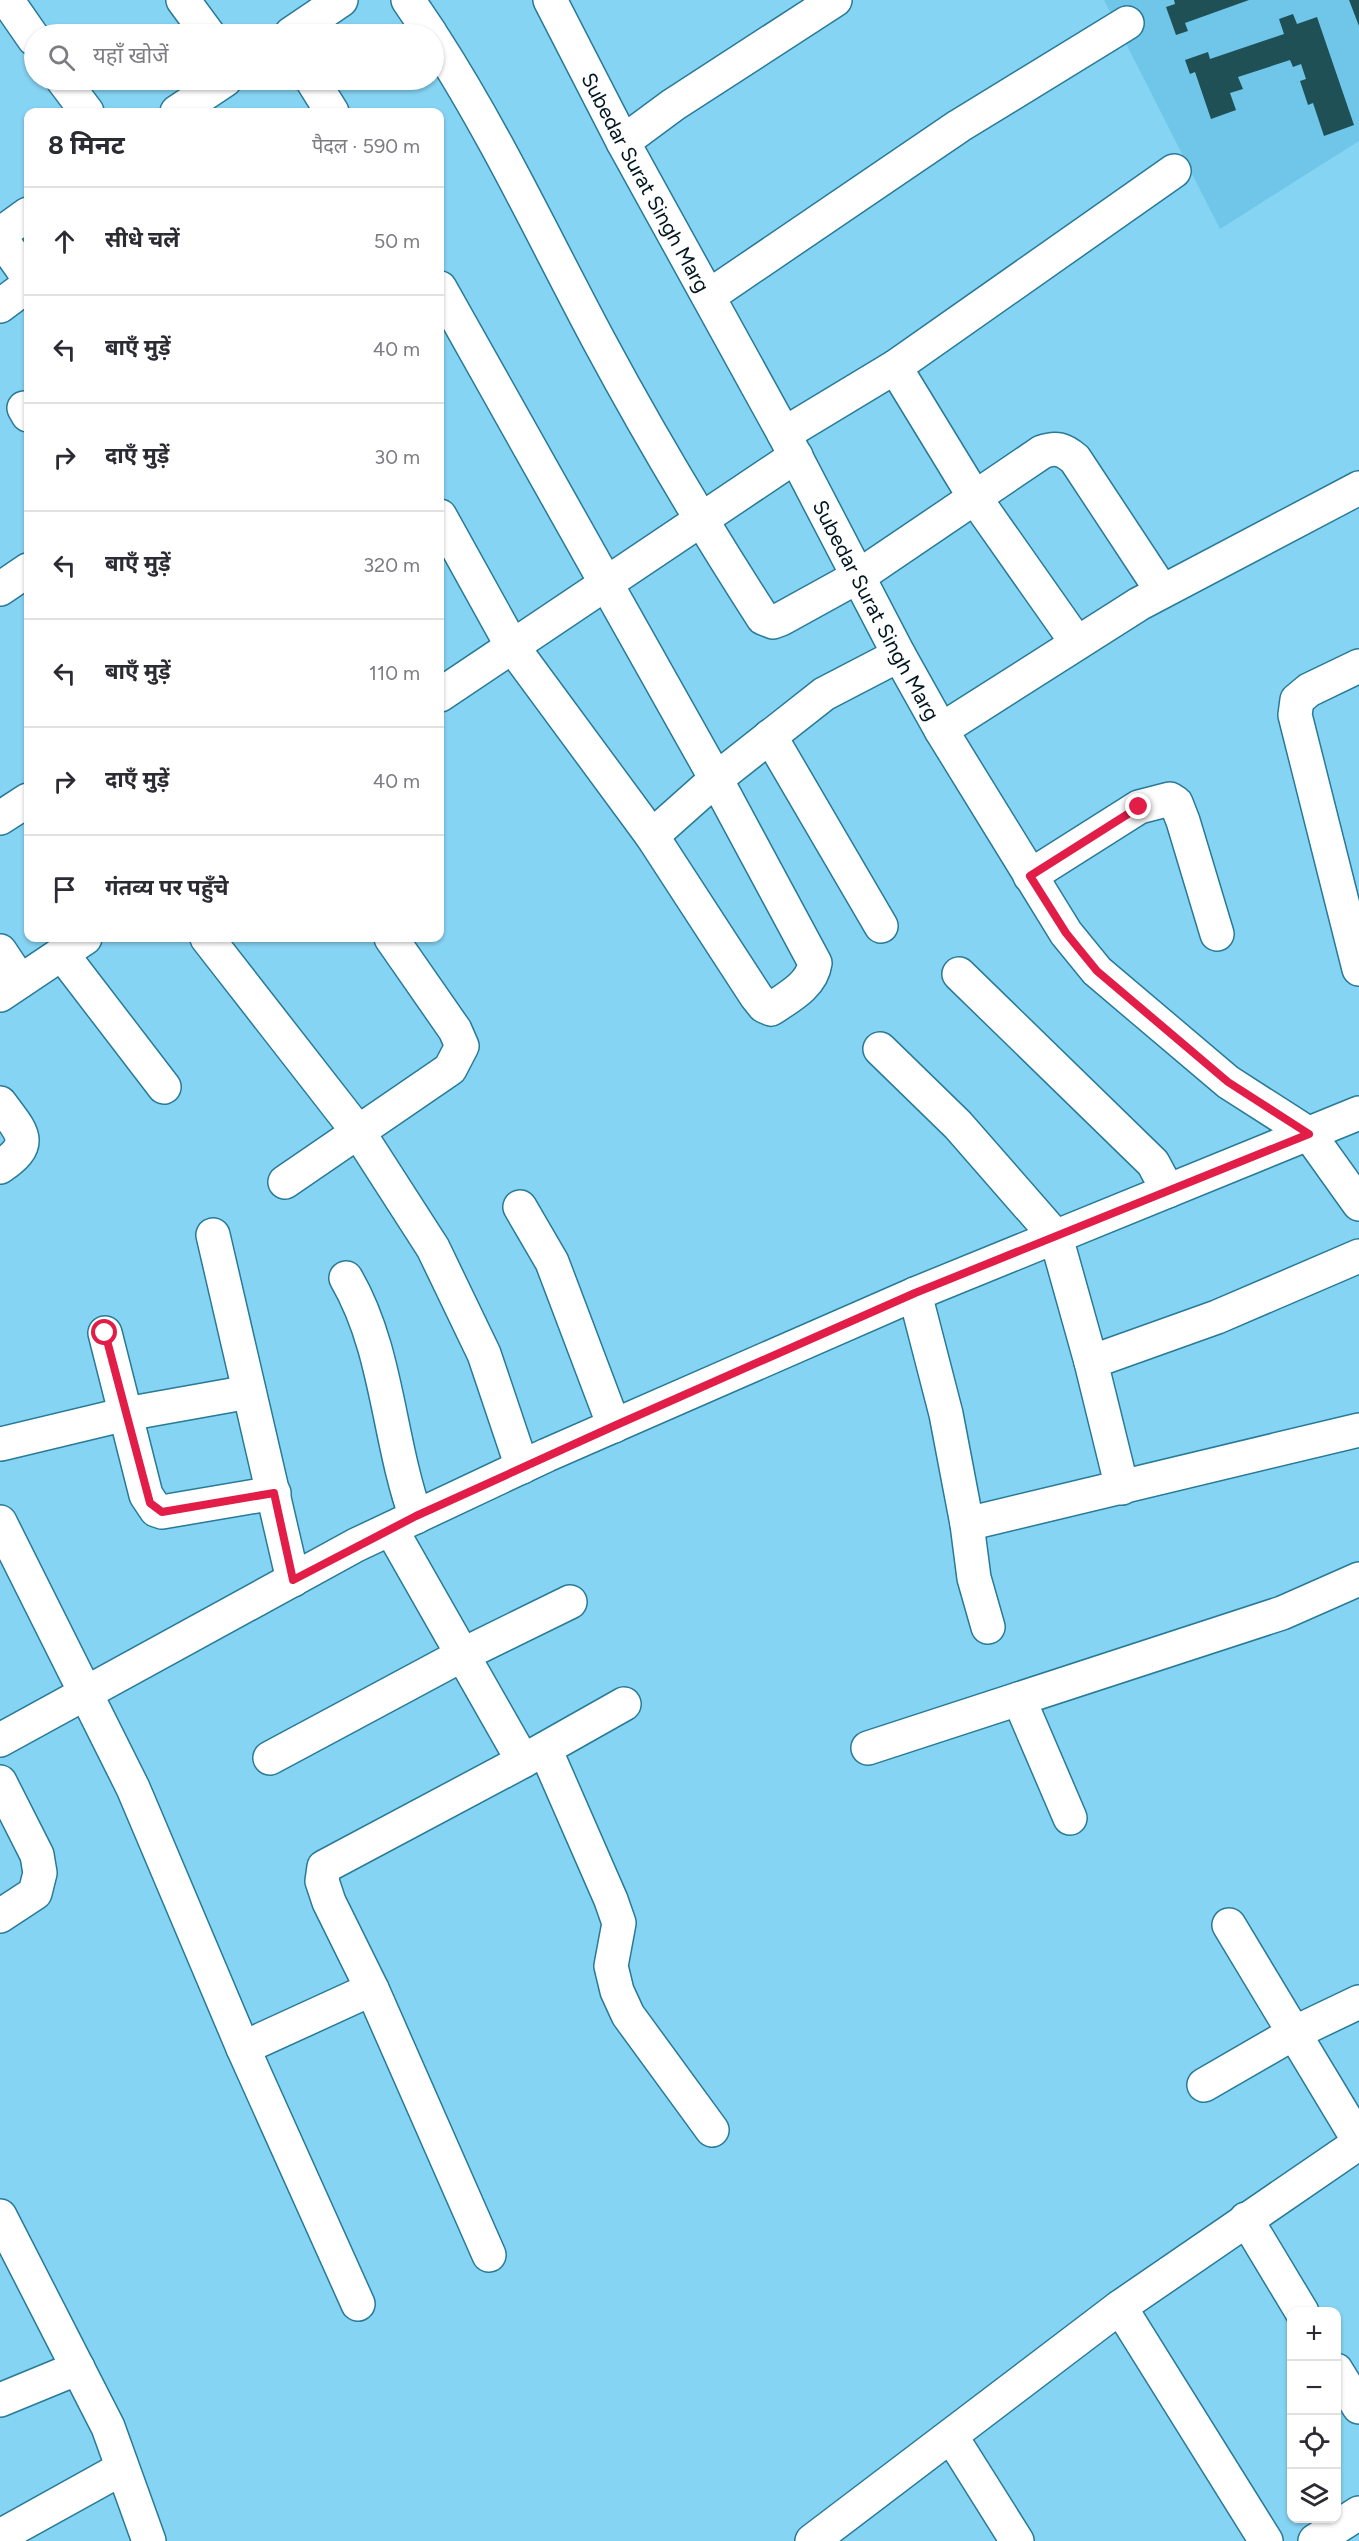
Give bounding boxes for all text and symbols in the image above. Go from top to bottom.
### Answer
search box [24,24,444,90]
icon: search [45,41,78,74]
text: यहाँ खोजें [93,42,169,69]
street label: Subedar Surat Singh Marg [577,68,716,296]
text: 8 मिनट [48,129,125,161]
text: पैदल · 590 m [312,134,420,158]
icon: ahead [48,225,81,258]
text: सीधे चलें [105,226,180,253]
text: 50 m [374,229,420,253]
icon: left [48,333,81,366]
text: बाएँ मुड़ें [105,334,171,361]
text: 40 m [373,337,420,361]
icon: right [48,441,81,474]
text: दाएँ मुड़ें [105,442,169,469]
text: 30 m [374,445,420,469]
street label: Subedar Surat Singh Marg [808,496,945,725]
icon: left [48,549,81,582]
text: बाएँ मुड़ें [105,550,171,577]
text: 320 m [363,553,420,577]
icon: left [48,657,81,690]
text: बाएँ मुड़ें [105,658,171,685]
text: 110 m [369,661,420,685]
icon: right [48,765,81,798]
text: दाएँ मुड़ें [105,766,169,793]
text: 40 m [373,769,420,793]
route end [1125,793,1151,819]
icon: arrive [48,873,81,906]
text: गंतव्य पर पहुँचे [105,874,229,901]
route start [91,1319,117,1345]
map controls [1287,2307,1341,2523]
button: + [1287,2307,1341,2361]
button: − [1287,2361,1341,2415]
button: locate [1287,2415,1341,2469]
button: layers [1287,2469,1341,2523]

